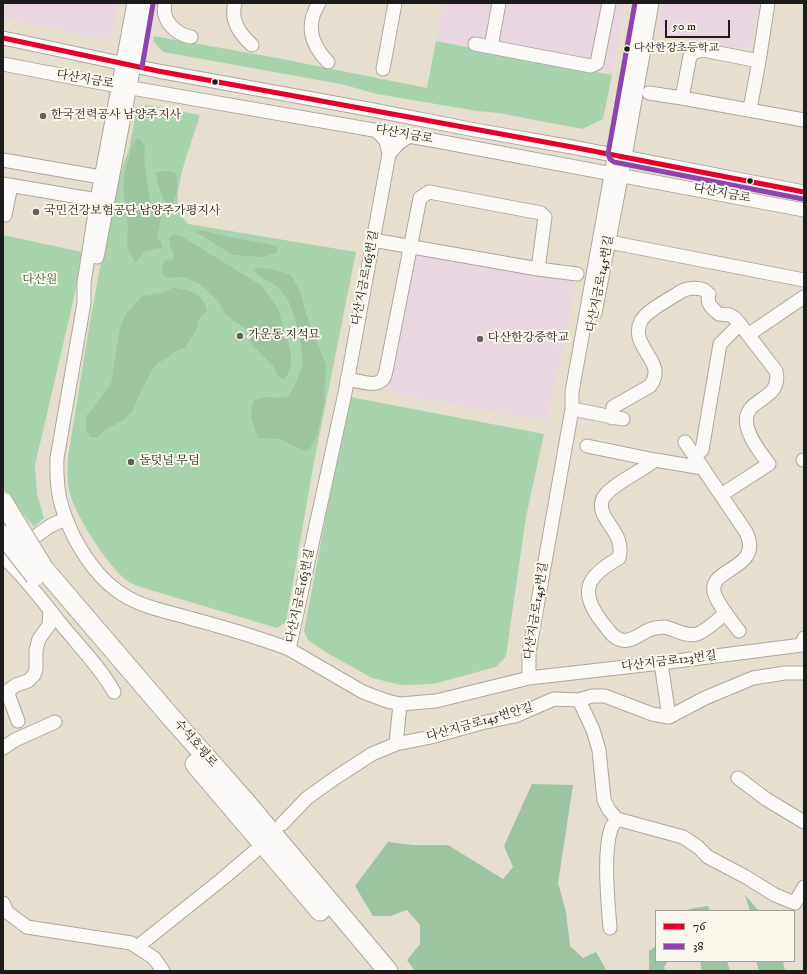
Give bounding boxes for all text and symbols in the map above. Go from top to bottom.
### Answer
scale bar [667,12,732,38]
text: 50 m [672,19,696,34]
place label: 다산한강초등학교 [634,42,719,56]
marker: 다산한강초등학교 [622,44,632,54]
street label: 다산지금로 [55,68,115,92]
unlabelled marker [210,77,220,87]
place label: 한국전력공사 남양주지사 [51,109,181,123]
marker: 한국전력공사 남양주지사 [38,111,48,121]
street label: 다산지금로 [374,123,434,147]
unlabelled marker [745,176,755,186]
street label: 다산지금로 [692,181,752,207]
place label: 국민건강보험공단 남양주가평지사 [44,205,220,219]
marker: 국민건강보험공단 남양주가평지사 [31,207,41,217]
street label: 다산지금로163번길 [350,229,382,327]
street label: 다산지금로145번길 [585,234,617,334]
park label: 다산원 [23,274,57,288]
place label: 가운동 지석묘 [248,329,320,343]
marker: 가운동 지석묘 [235,331,245,341]
place label: 다산한강중학교 [488,332,569,346]
marker: 다산한강중학교 [475,334,485,344]
place label: 돌덧널 무덤 [139,455,200,469]
marker: 돌덧널 무덤 [126,457,136,467]
street label: 다산지금로163번길 [284,547,318,645]
street label: 다산지금로145번길 [522,561,552,661]
street label: 다산지금로123번길 [621,649,717,675]
street label: 다산지금로145번안길 [425,701,535,745]
street label: 수석호평로 [171,717,219,771]
legend [655,910,795,962]
text: 76 [693,919,706,934]
text: 38 [693,939,703,954]

